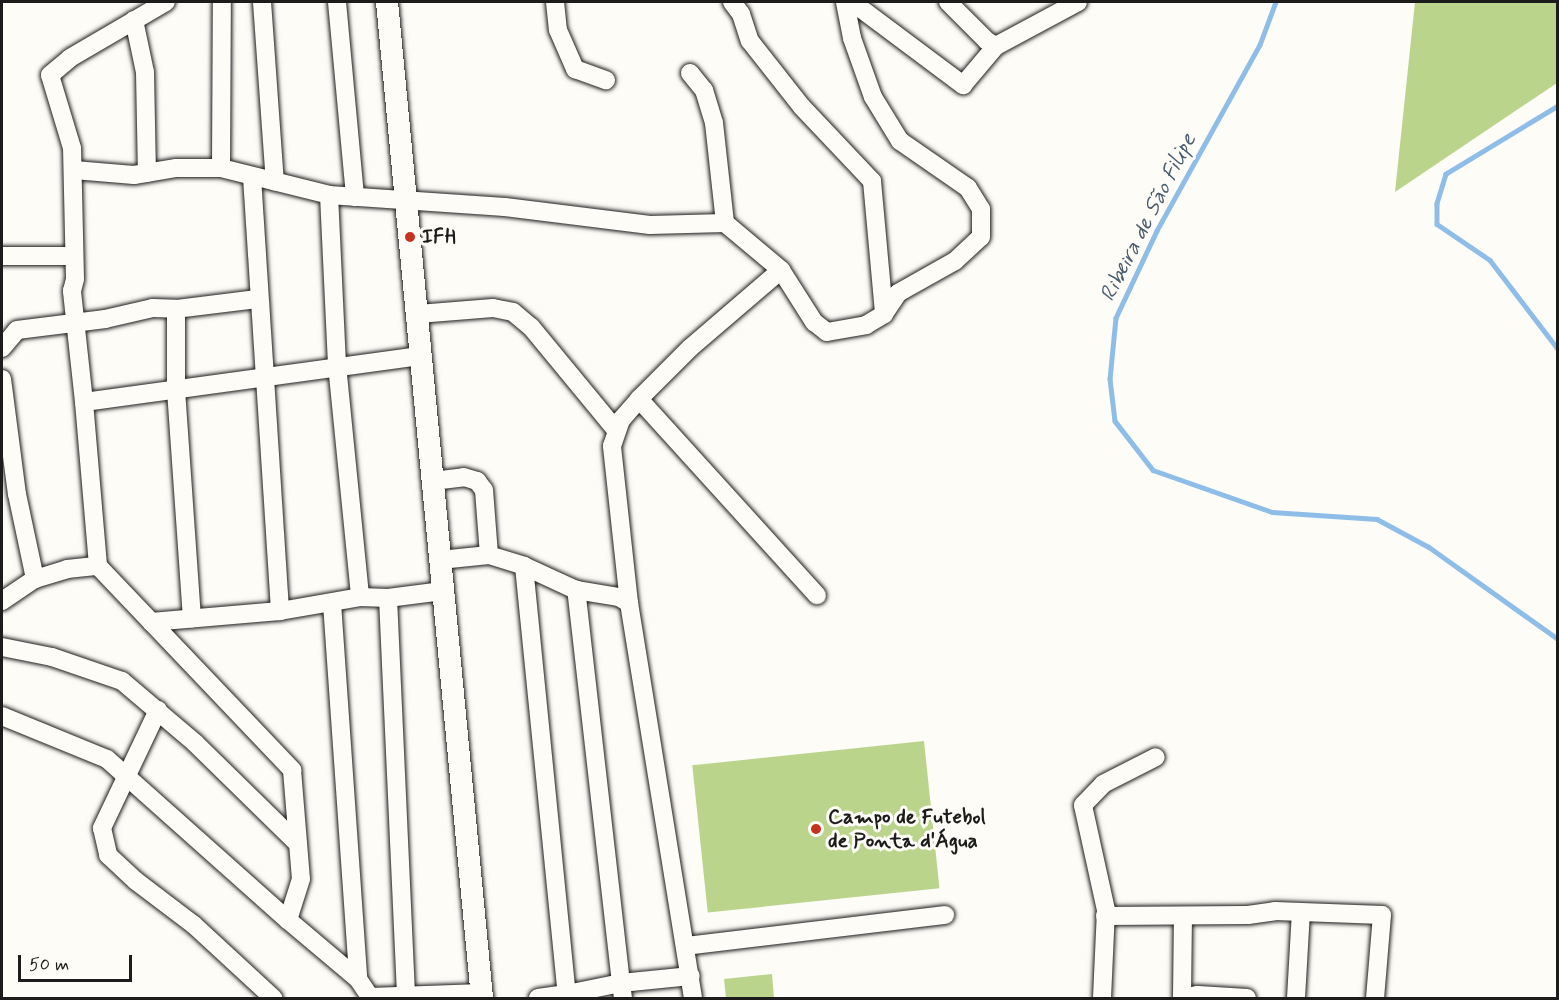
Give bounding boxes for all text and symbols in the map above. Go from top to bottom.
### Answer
water label: Ribeira de São Filipe [1095,130,1203,306]
place label: IFH [422,224,456,250]
marker: IFH [403,230,417,244]
place label: Campo de Futebol de Ponta d'Água [828,804,984,854]
marker: Campo de Futebol de Ponta d'Água [809,822,823,836]
scale bar [21,943,135,981]
text: 50 m [29,953,69,977]

